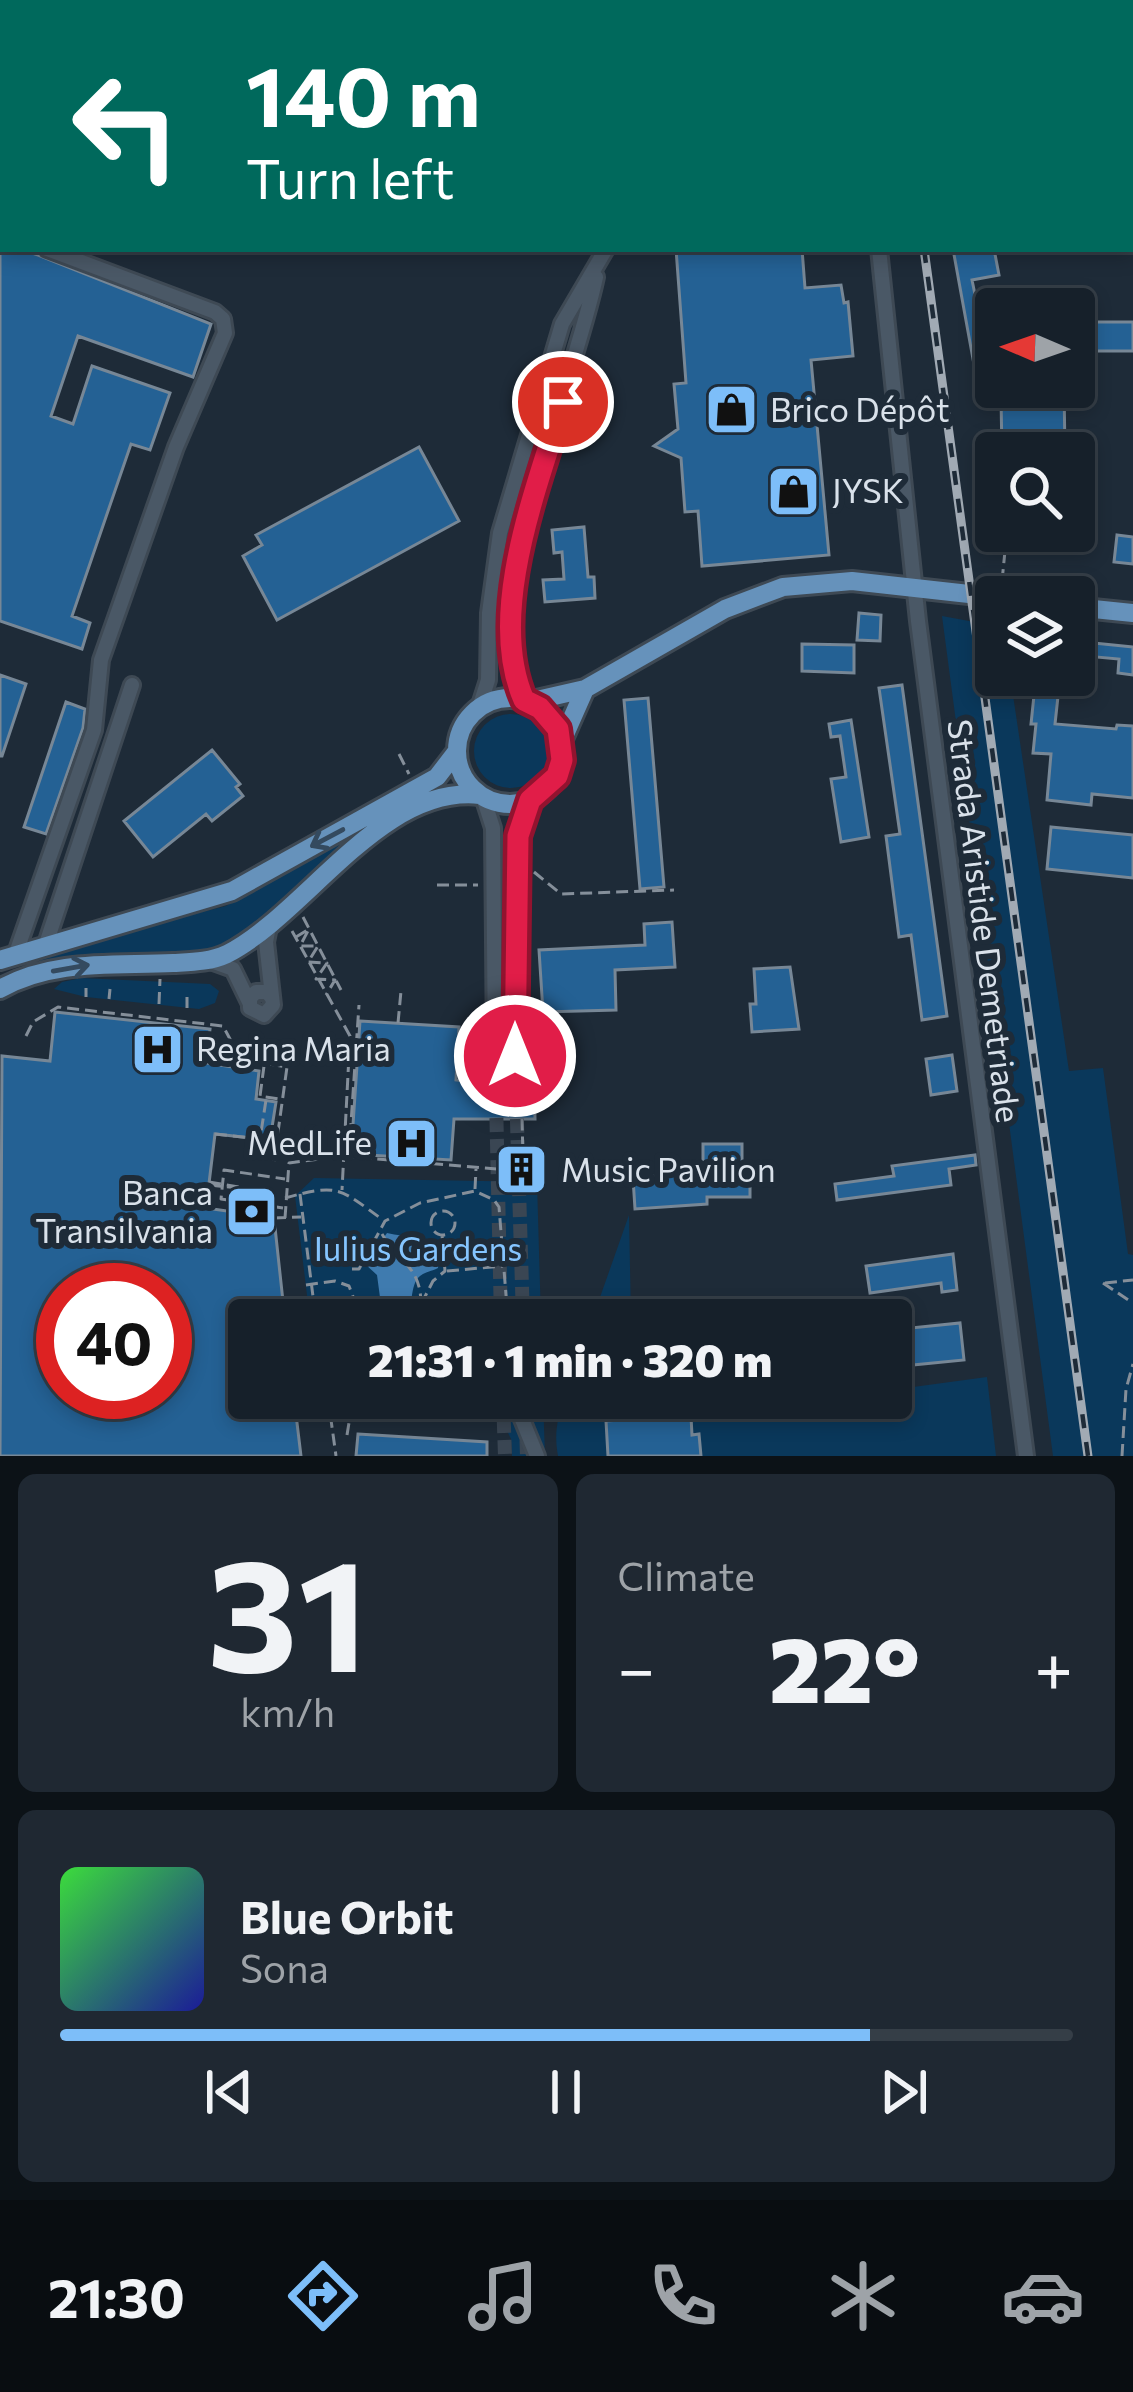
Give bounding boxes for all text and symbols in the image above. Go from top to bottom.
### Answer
text: 140 m [246,42,481,144]
icon: left [48,48,204,204]
text: Turn left [246,144,454,210]
north arrow [975,288,1095,408]
map controls [975,288,1095,696]
pin [512,351,614,453]
icon: arrive [530,369,596,435]
shop icon: Brico Dépôt [703,382,759,438]
place label: Brico Dépôt [770,388,950,429]
button: search [975,432,1095,552]
shop icon: JYSK [765,463,821,519]
place label: JYSK [832,469,904,510]
button: layers [975,576,1095,696]
street label: Strada Aristide Demetriade [940,717,1031,1125]
one-way arrow [309,827,345,850]
one-way arrow [51,955,90,978]
position arrow [452,993,578,1119]
hospital icon: Regina Maria [129,1021,185,1077]
place label: Regina Maria [196,1027,391,1068]
hospital icon: MedLife [383,1115,439,1171]
place label: MedLife [247,1121,372,1162]
building icon: Music Pavilion [494,1142,550,1198]
place label: Music Pavilion [561,1148,776,1189]
place label: Banca Transilvania [35,1171,213,1250]
bank icon: Banca Transilvania [224,1184,280,1240]
park label: Iulius Gardens [314,1227,522,1268]
speed limit sign: 40 [36,1263,192,1419]
text: 21:31 · 1 min · 320 m [368,1331,772,1386]
text: 31 [207,1513,368,1704]
text: Climate [618,1551,755,1599]
text: 22° [769,1611,920,1722]
text: − [618,1626,655,1707]
text: + [1034,1626,1073,1707]
text: km/h [240,1687,335,1735]
text: Blue Orbit [240,1888,453,1943]
text: Sona [240,1943,329,1991]
icon: previous [196,2059,262,2125]
icon: pause [533,2059,599,2125]
icon: next [871,2059,937,2125]
icon: directions [281,2254,365,2338]
icon: music [461,2254,545,2338]
icon: phone [641,2254,725,2338]
icon: climate [821,2254,905,2338]
icon: car [1001,2254,1085,2338]
text: 21:30 [48,2263,185,2329]

